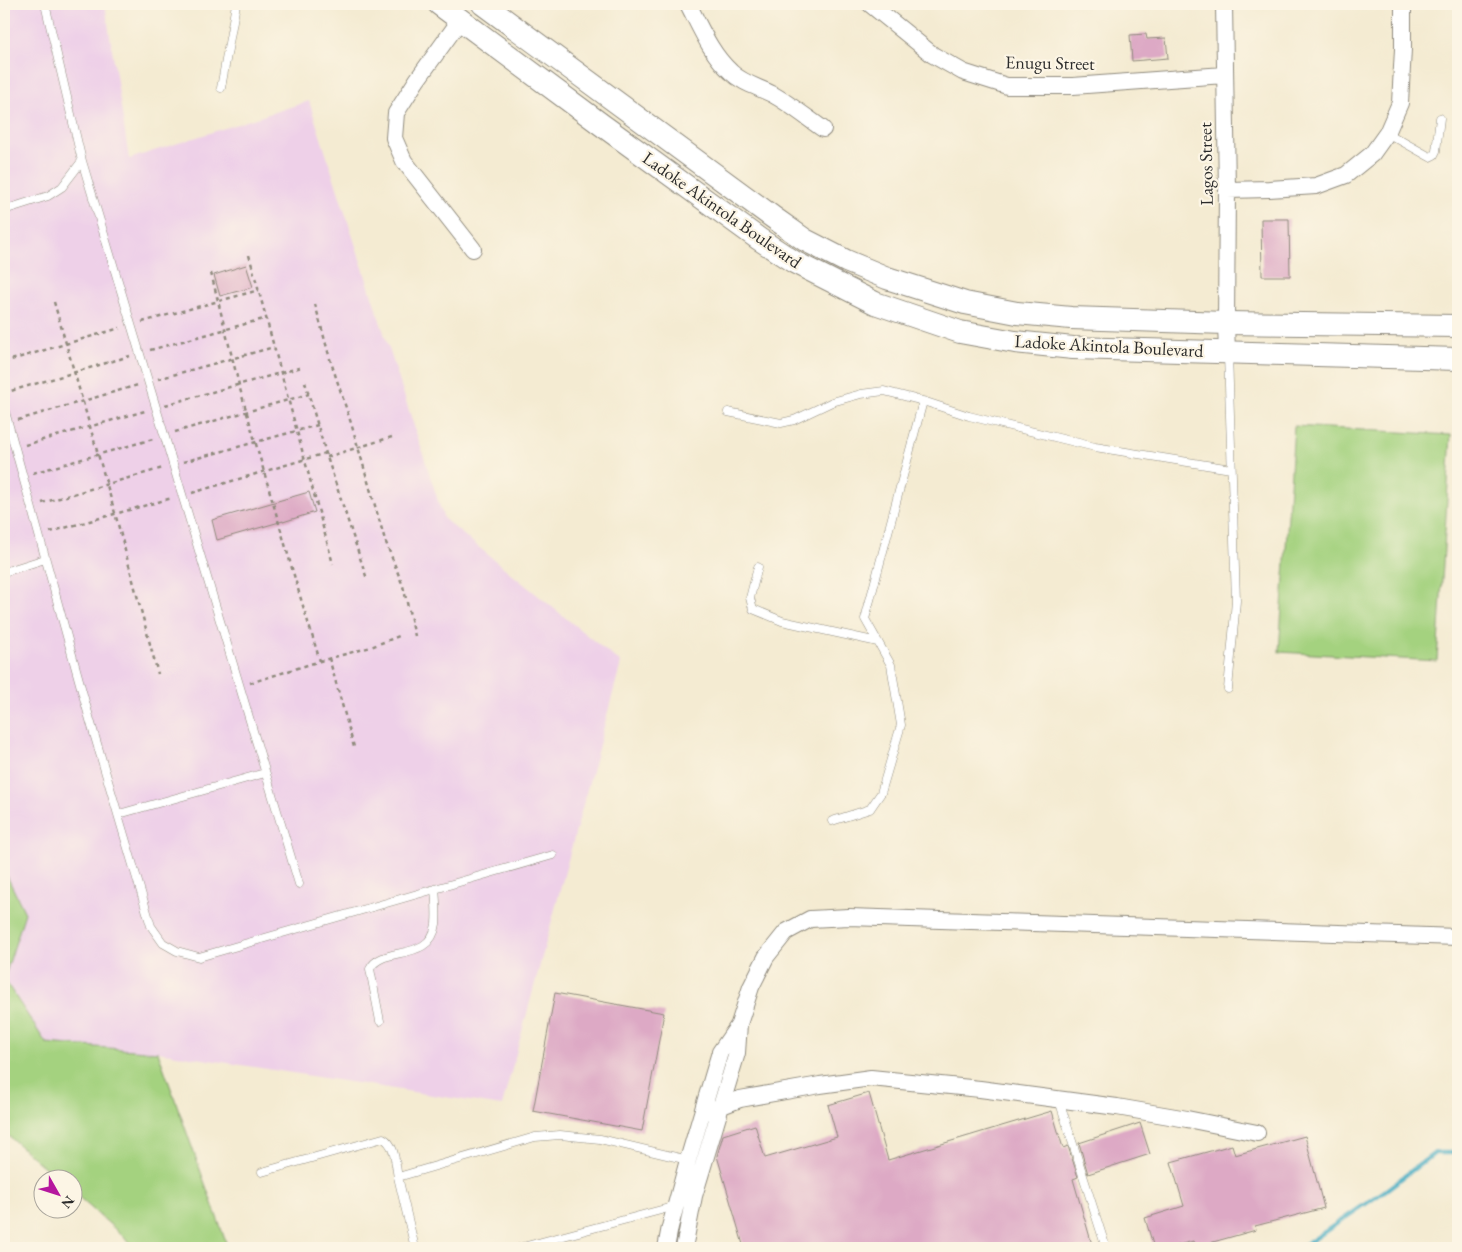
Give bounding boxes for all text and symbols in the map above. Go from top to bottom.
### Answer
street label: Enugu Street [1005,50,1095,75]
street label: Lagos Street [1193,122,1218,206]
street label: Ladoke Akintola Boulevard [638,146,807,274]
street label: Ladoke Akintola Boulevard [1014,329,1205,362]
north arrow [32,1170,82,1220]
text: N [57,1192,79,1213]

